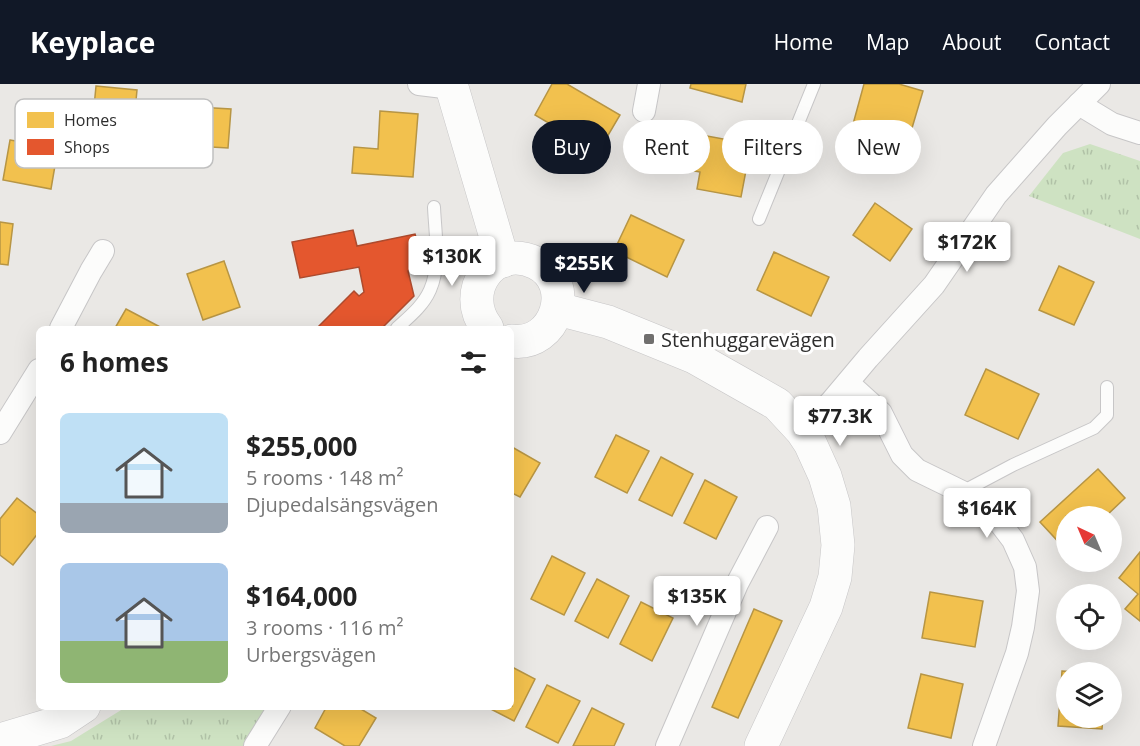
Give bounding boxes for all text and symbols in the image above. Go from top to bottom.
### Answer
text: Keyplace [30,23,155,61]
text: Home [774,28,833,56]
text: Map [866,28,909,56]
text: About [942,28,1002,56]
text: Contact [1035,28,1110,56]
legend [15,99,213,168]
text: Homes [64,109,117,131]
chip: Buy [532,120,611,174]
chip: Rent [623,120,710,174]
chip: Filters [722,120,823,174]
chip: New [835,120,921,174]
text: Shops [64,136,110,158]
pin: $172K [925,222,1009,273]
text: $172K [937,228,997,255]
pin: $130K [410,236,494,287]
text: $130K [422,242,482,269]
pin: $255K [542,243,626,294]
text: $255K [554,249,614,276]
place label: Stenhuggarevägen [661,326,835,353]
marker: Stenhuggarevägen [642,332,656,346]
text: 6 homes [60,344,169,380]
icon: filters [457,346,490,379]
pin: $77.3K [791,396,889,447]
text: $77.3K [808,402,872,429]
text: $255,000 [246,428,357,464]
icon: home [108,437,180,509]
text: 5 rooms · 148 m² [246,464,404,491]
pin: $164K [945,488,1029,539]
text: Djupedalsängsvägen [246,491,438,518]
text: $164K [957,494,1017,521]
north arrow [1056,506,1122,572]
map controls [1056,506,1122,728]
pin: $135K [655,576,739,627]
text: $164,000 [246,578,357,614]
text: $135K [667,582,727,609]
button: locate [1056,584,1122,650]
icon: home [108,587,180,659]
text: 3 rooms · 116 m² [246,614,404,641]
text: Urbergsvägen [246,641,376,668]
button: layers [1056,662,1122,728]

